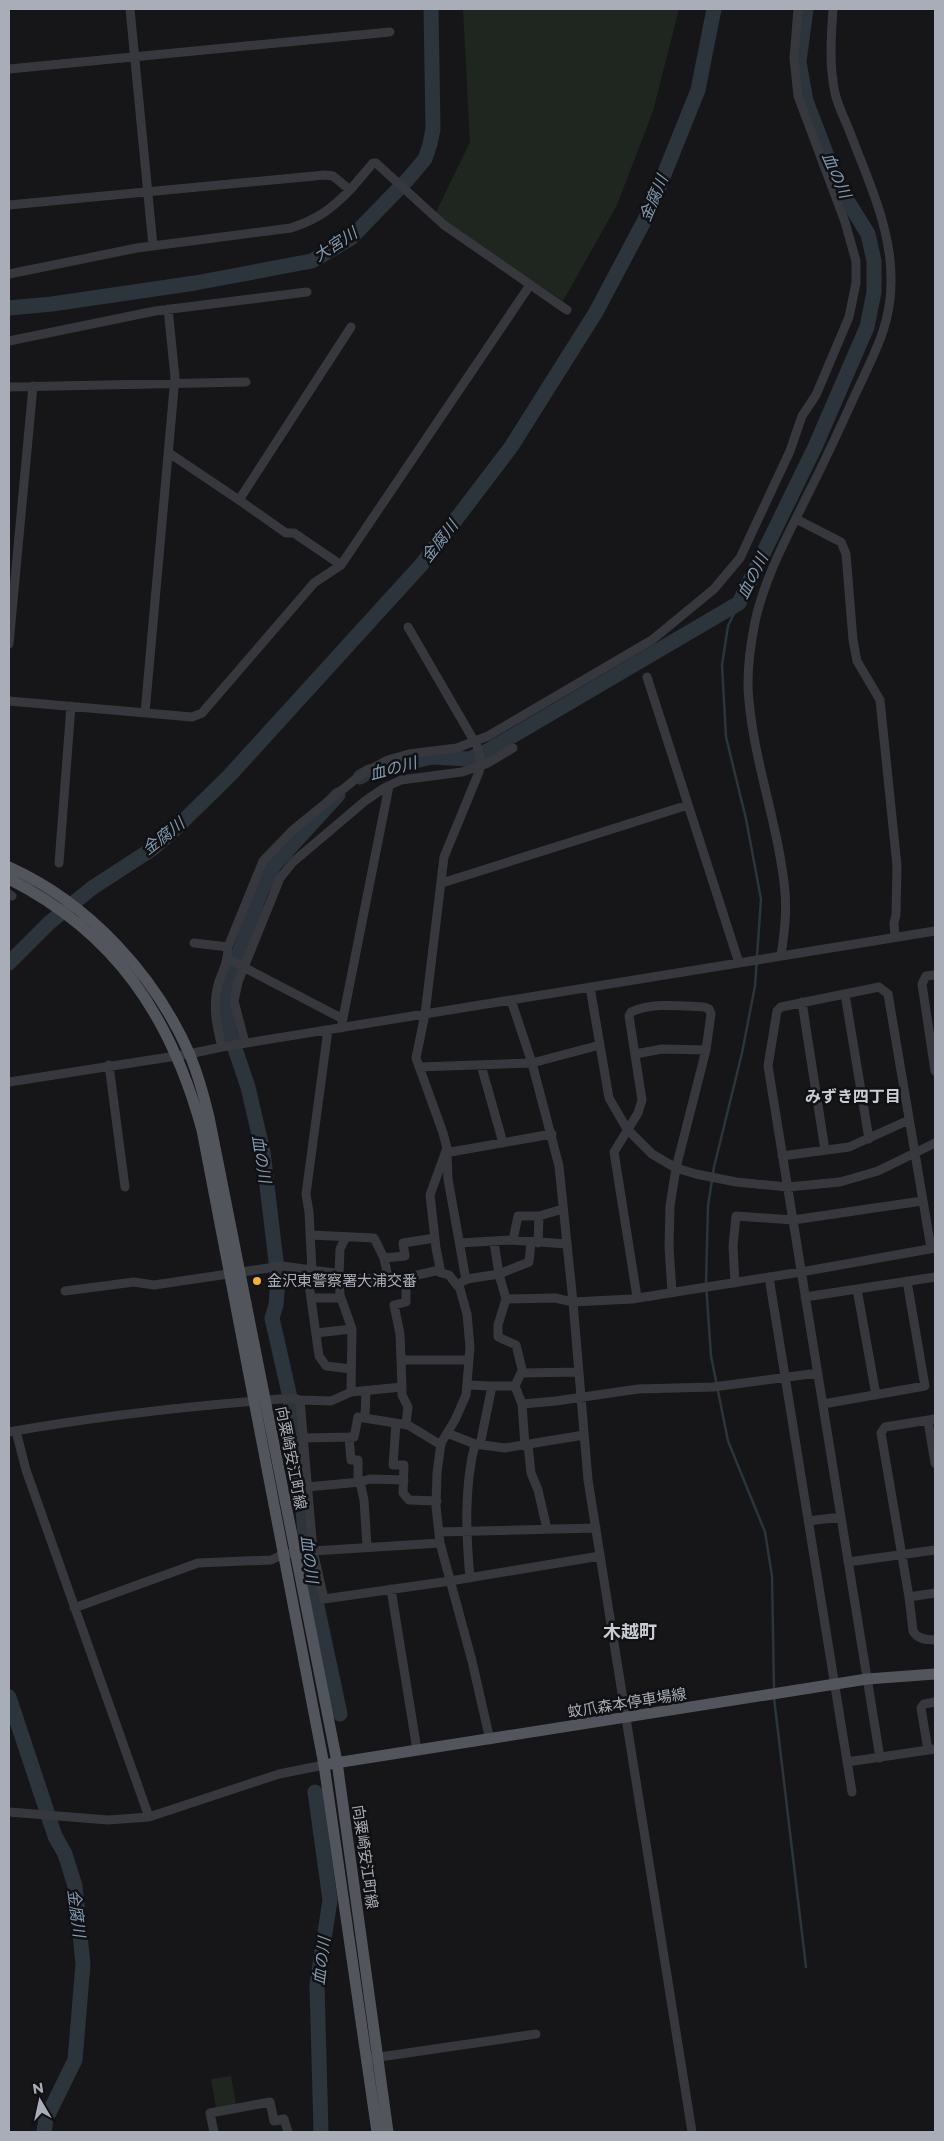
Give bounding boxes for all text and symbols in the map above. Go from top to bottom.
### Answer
water label: 血の川 [818,149,856,203]
water label: 金腐川 [635,171,672,224]
water label: 大宮川 [310,222,362,265]
water label: 金腐川 [417,515,463,566]
water label: 血の川 [733,549,773,602]
water label: 血の川 [367,753,421,784]
water label: 金腐川 [139,813,190,859]
district label: みずき四丁目 [805,1087,901,1106]
water label: 血の川 [248,1134,275,1186]
place label: 金沢東警察署大浦交番 [267,1271,417,1290]
marker: 金沢東警察署大浦交番 [251,1275,263,1287]
street label: 向粟崎安江町線 [272,1405,311,1511]
water label: 血の川 [297,1534,322,1586]
district label: 木越町 [603,1621,657,1643]
street label: 蚊爪森本停車場線 [566,1684,688,1721]
street label: 向粟崎安江町線 [349,1804,382,1910]
water label: 金腐川 [64,1888,89,1940]
water label: 血の川 [309,1934,334,1986]
north arrow [15,2076,65,2126]
text: N [31,2078,45,2098]

